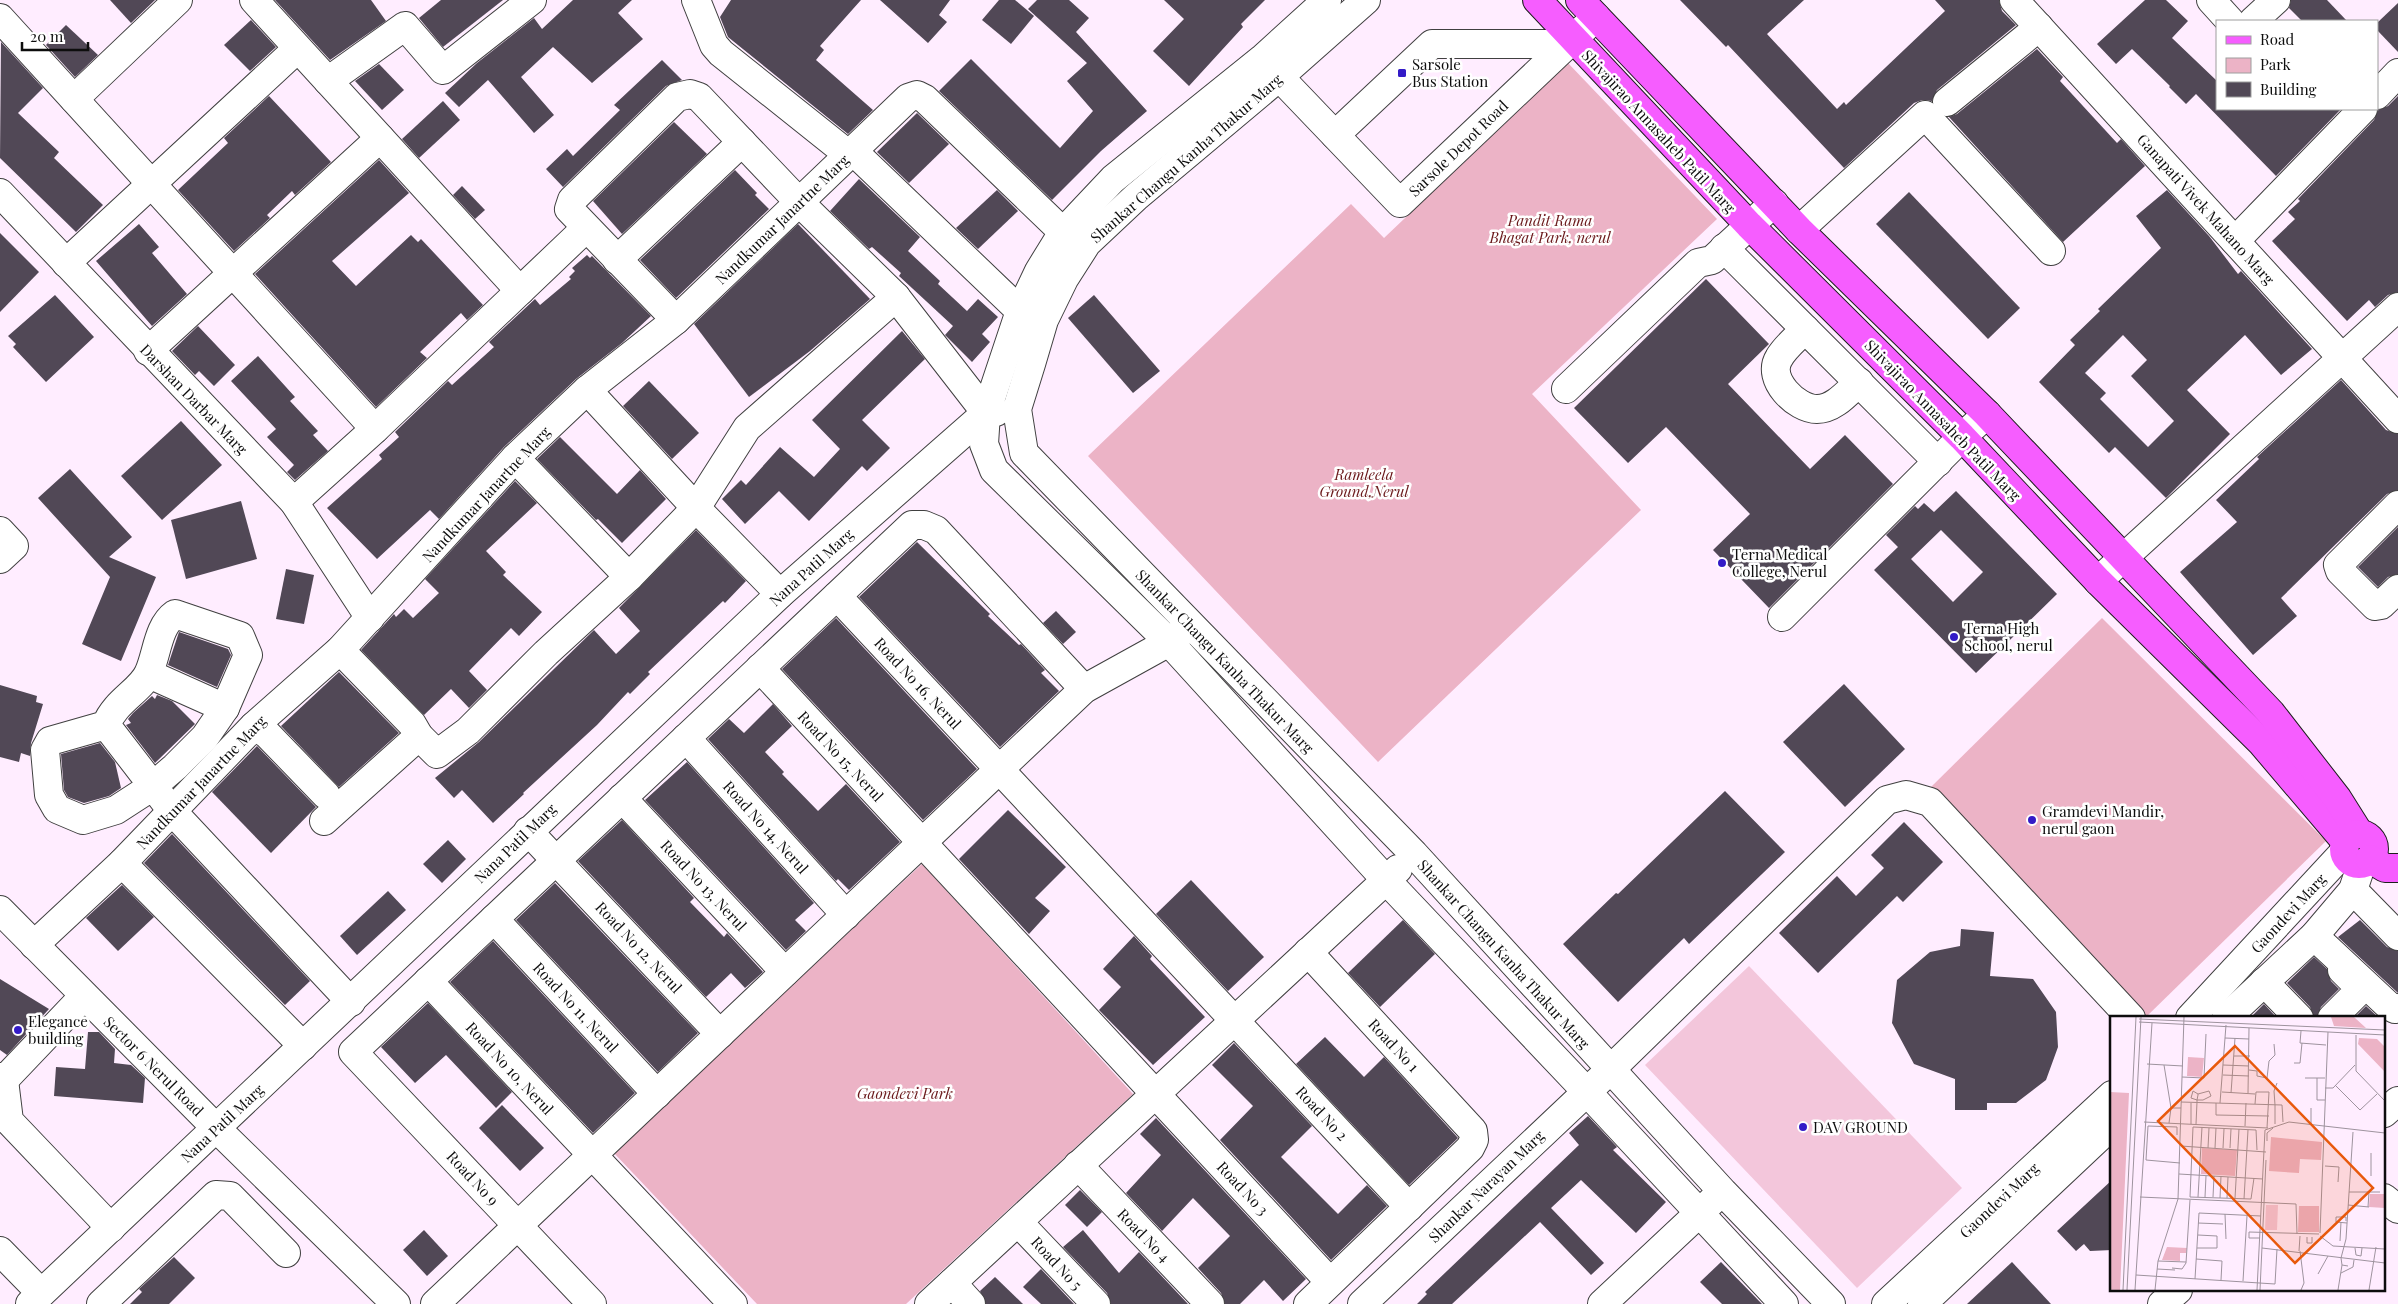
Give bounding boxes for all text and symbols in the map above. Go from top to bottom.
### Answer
scale bar [22,20,89,52]
legend [2216,20,2378,110]
text: 20 m [30,26,64,46]
text: Road [2260,29,2294,49]
street label: Shivajirao Annasaheb Patil Marg [1578,45,1740,217]
place label: Sarsole Bus Station [1412,54,1488,91]
text: Park [2260,54,2292,74]
marker: Sarsole Bus Station [1396,67,1408,79]
street label: Shankar Changu Kanha Thakur Marg [1086,69,1286,247]
text: Building [2260,79,2317,99]
street label: Sarsole Depot Road [1404,95,1512,201]
street label: Ganapati Vivek Mahano Marg [2133,129,2279,289]
street label: Nandkumar Janartne Marg [711,150,853,288]
park label: Pandit Rama Bhagat Park, nerul [1488,210,1611,247]
street label: Shivajirao Annasaheb Patil Marg [1861,335,2025,505]
street label: Darshan Darbar Marg [136,339,252,459]
street label: Nandkumar Janartne Marg [418,422,554,566]
park label: Ramleela Ground,Nerul [1319,464,1409,501]
street label: Nana Patil Marg [765,524,857,610]
place label: Terna Medical College, Nerul [1732,544,1827,581]
marker: Terna Medical College, Nerul [1716,557,1728,569]
street label: Shankar Changu Kanha Thakur Marg [1132,565,1318,757]
place label: Terna High School, nerul [1964,618,2053,655]
marker: Terna High School, nerul [1948,631,1960,643]
street label: Road No 16, Nerul [870,633,966,733]
street label: Road No 15, Nerul [794,706,888,806]
street label: Nandkumar Janartne Marg [132,711,270,853]
street label: Road No 14, Nerul [719,776,813,878]
street label: Nana Patil Marg [470,799,560,887]
place label: Gramdevi Mandir, nerul gaon [2042,801,2164,838]
marker: Gramdevi Mandir, nerul gaon [2026,814,2038,826]
street label: Road No 13, Nerul [657,835,751,935]
street label: Shankar Changu Kanha Thakur Marg [1414,855,1595,1053]
street label: Gaondevi Marg [2246,869,2330,957]
street label: Road No 12, Nerul [591,897,687,997]
street label: Road No 11, Nerul [529,958,623,1056]
place label: Elegance building [28,1011,88,1048]
street label: Sector 6 Nerul Road [100,1012,208,1120]
street label: Road No 1 [1364,1014,1424,1076]
inset map [2110,1016,2386,1292]
street label: Road No 10, Nerul [462,1017,558,1119]
marker: Elegance building [12,1024,24,1036]
street label: Nana Patil Marg [176,1079,268,1167]
street label: Road No 2 [1292,1082,1352,1144]
park label: Gaondevi Park [857,1083,953,1103]
place label: DAV GROUND [1813,1117,1908,1137]
marker: DAV GROUND [1797,1121,1809,1133]
street label: Shankar Narayan Marg [1424,1125,1548,1247]
street label: Road No 9 [443,1146,503,1210]
street label: Road No 3 [1213,1157,1273,1219]
street label: Gaondevi Marg [1955,1158,2043,1242]
street label: Road No 4 [1113,1204,1175,1266]
street label: Road No 5 [1027,1232,1087,1294]

